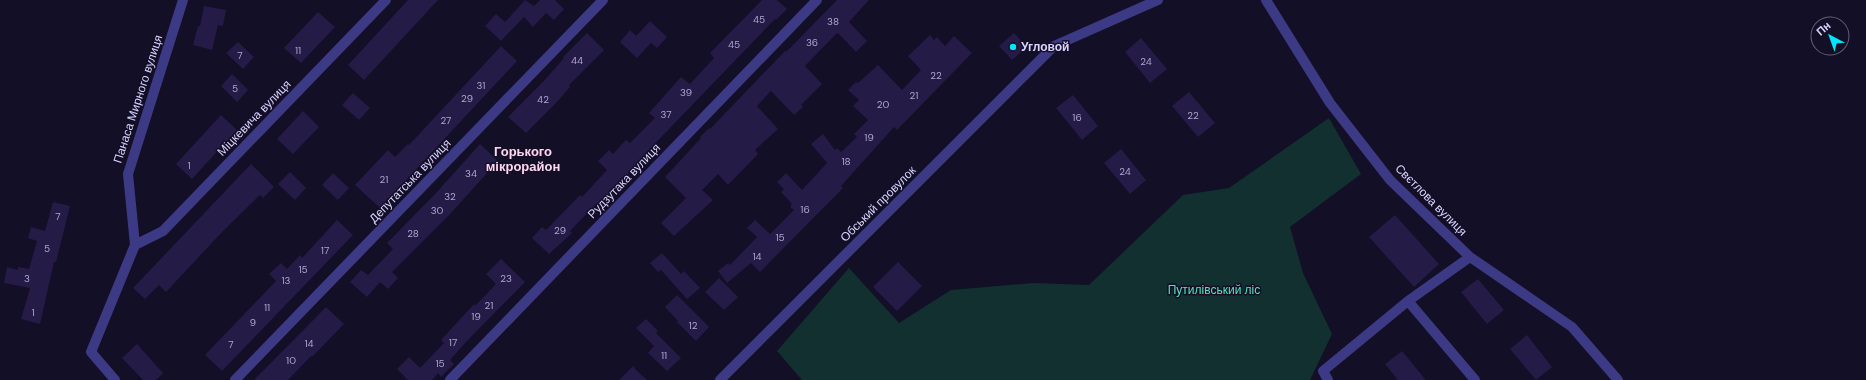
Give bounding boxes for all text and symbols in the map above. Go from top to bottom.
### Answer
house number: 45 [753,13,765,26]
house number: 38 [827,15,839,28]
north arrow [1810,16,1850,56]
text: Пн [1813,18,1834,39]
street label: Панаса Мирного вулиця [110,33,166,165]
house number: 36 [806,36,818,49]
house number: 45 [728,38,740,51]
place label: Угловой [1021,39,1069,55]
marker: Угловой [1008,42,1018,52]
house number: 11 [295,44,301,57]
house number: 7 [237,49,243,62]
house number: 44 [571,54,583,67]
house number: 24 [1140,55,1152,68]
house number: 22 [930,69,942,82]
street label: Міцкевича вулиця [214,77,294,159]
house number: 31 [477,79,485,92]
house number: 5 [232,82,238,95]
house number: 39 [680,86,692,99]
house number: 21 [910,89,918,102]
house number: 29 [461,92,473,105]
house number: 42 [537,93,549,106]
house number: 20 [877,98,889,111]
house number: 37 [660,108,672,121]
house number: 22 [1187,109,1199,122]
house number: 16 [1072,111,1082,124]
house number: 27 [441,114,451,127]
house number: 19 [864,131,874,144]
street label: Депутатська вулиця [366,136,454,226]
street label: Рудзутака вулиця [584,140,664,222]
district label: Горького мікрорайон [486,143,560,175]
house number: 18 [841,155,851,168]
house number: 1 [187,159,191,172]
street label: Свєтлова вулиця [1392,161,1470,239]
street label: Обський провулок [837,162,920,245]
house number: 24 [1119,165,1131,178]
house number: 34 [465,167,477,180]
house number: 21 [380,173,388,186]
house number: 32 [444,190,456,203]
house number: 16 [800,203,810,216]
house number: 30 [431,204,444,217]
house number: 7 [55,210,61,223]
house number: 29 [554,224,566,237]
house number: 28 [407,227,419,240]
house number: 15 [775,231,785,244]
house number: 5 [44,242,50,255]
house number: 17 [321,244,329,257]
house number: 14 [752,250,762,263]
house number: 15 [298,263,308,276]
house number: 3 [24,272,30,285]
house number: 23 [500,272,512,285]
house number: 13 [281,274,291,287]
park label: Путилівський ліс [1168,282,1260,298]
house number: 21 [485,299,493,312]
house number: 11 [264,301,270,314]
house number: 1 [31,306,35,319]
house number: 19 [471,310,481,323]
house number: 9 [250,316,256,329]
house number: 12 [689,319,698,332]
house number: 17 [449,336,457,349]
house number: 14 [304,337,314,350]
house number: 7 [228,338,234,351]
house number: 11 [661,349,667,362]
house number: 10 [286,354,296,367]
house number: 15 [435,357,445,370]

